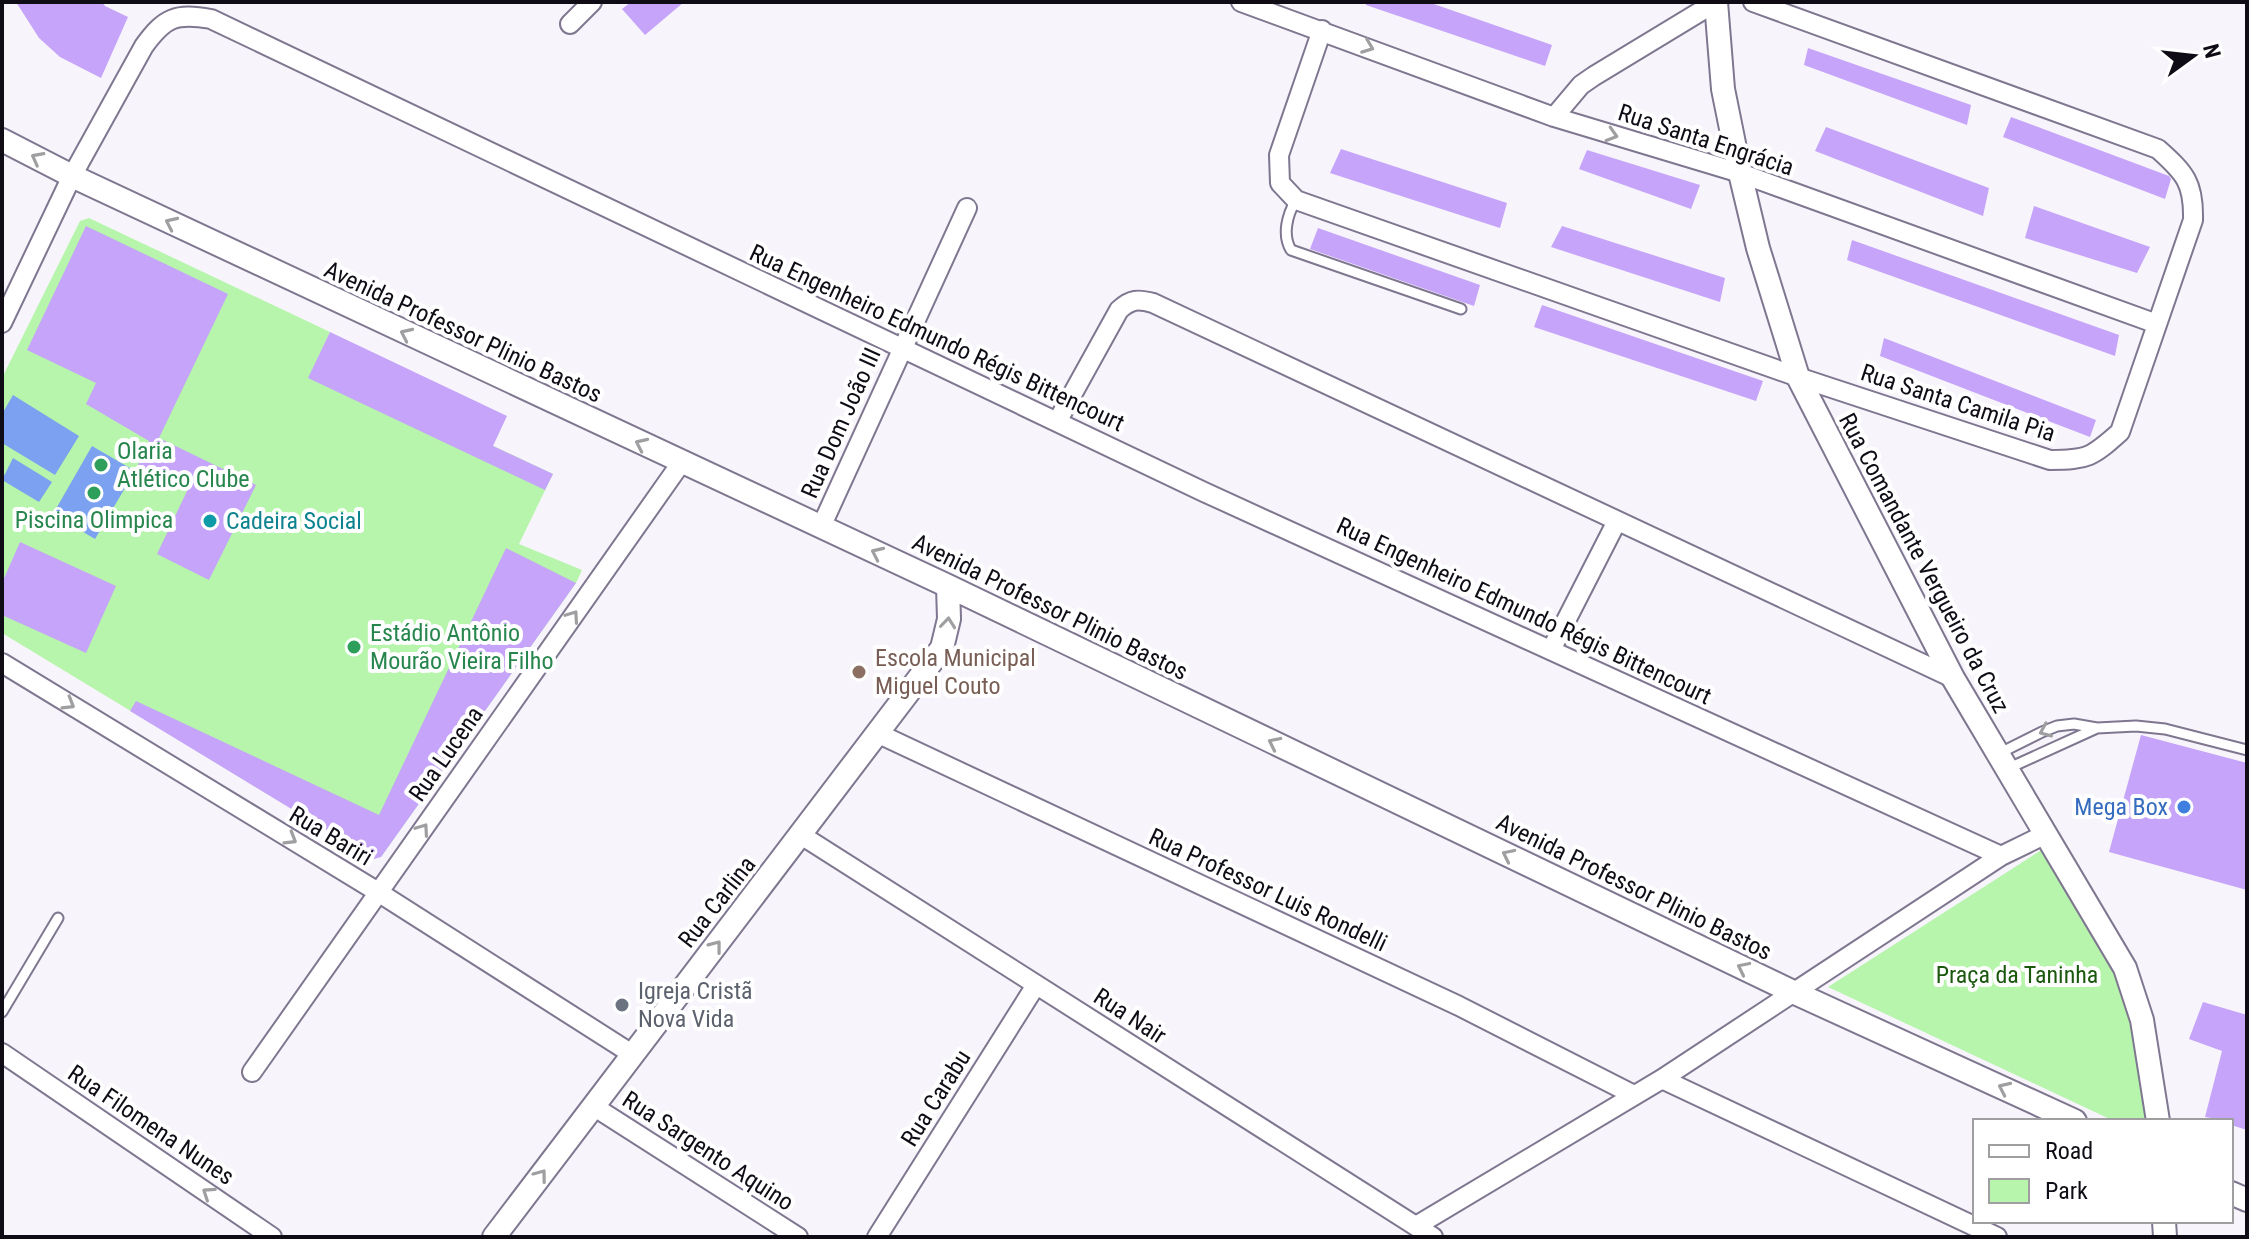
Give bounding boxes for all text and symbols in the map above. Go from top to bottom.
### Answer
north arrow [2153,16,2233,96]
one-way arrow [1360,37,1374,54]
text: N [2198,41,2226,61]
street label: Rua Santa Engrácia [1615,98,1797,182]
one-way arrow [1605,126,1619,142]
one-way arrow [31,153,45,168]
one-way arrow [164,217,179,233]
street label: Rua Engenheiro Edmundo Régis Bittencourt [745,239,1129,437]
street label: Avenida Professor Plinio Bastos [320,255,606,409]
one-way arrow [400,327,414,343]
street label: Rua Dom João III [795,344,887,502]
street label: Rua Santa Camila Pia [1857,358,2059,448]
street label: Rua Comandante Vergueiro da Cruz [1833,408,2015,718]
place label: Olaria Atlético Clube [117,437,250,493]
one-way arrow [635,438,650,454]
marker: Olaria Atlético Clube [92,456,110,474]
marker: Piscina Olimpica [85,484,103,502]
place label: Piscina Olimpica [15,506,173,534]
place label: Cadeira Social [226,507,362,535]
marker: Cadeira Social [201,512,219,530]
street label: Rua Engenheiro Edmundo Régis Bittencourt [1332,512,1716,710]
street label: Avenida Professor Plinio Bastos [908,528,1192,686]
one-way arrow [871,547,886,563]
one-way arrow [563,611,578,625]
one-way arrow [939,616,956,629]
place label: Estádio Antônio Mourão Vieira Filho [370,619,553,675]
marker: Estádio Antônio Mourão Vieira Filho [345,638,363,656]
place label: Escola Municipal Miguel Couto [875,644,1036,700]
marker: Escola Municipal Miguel Couto [850,663,868,681]
one-way arrow [60,694,75,709]
street label: Rua Lucena [403,701,489,807]
one-way arrow [2039,722,2053,738]
one-way arrow [1267,737,1282,753]
place label: Mega Box [2074,793,2168,821]
marker: Mega Box [2175,798,2193,816]
street label: Rua Bariri [285,800,377,872]
street label: Avenida Professor Plinio Bastos [1492,808,1776,966]
street label: Rua Professor Luis Rondelli [1144,822,1392,958]
one-way arrow [413,823,428,837]
one-way arrow [282,829,297,845]
one-way arrow [1502,849,1517,865]
street label: Rua Carlina [673,851,761,953]
one-way arrow [706,940,720,955]
park label: Praça da Taninha [1936,961,2098,989]
one-way arrow [1736,962,1751,978]
place label: Igreja Cristã Nova Vida [638,977,753,1033]
street label: Rua Nair [1089,982,1171,1050]
marker: Igreja Cristã Nova Vida [613,996,631,1014]
street label: Rua Carabu [895,1045,977,1151]
street label: Rua Filomena Nunes [63,1059,239,1191]
one-way arrow [1998,1082,2012,1098]
street label: Rua Sargento Aquino [617,1085,799,1217]
legend [1973,1119,2233,1223]
text: Road [2045,1137,2093,1165]
one-way arrow [531,1169,546,1184]
text: Park [2045,1177,2088,1205]
one-way arrow [202,1188,216,1203]

